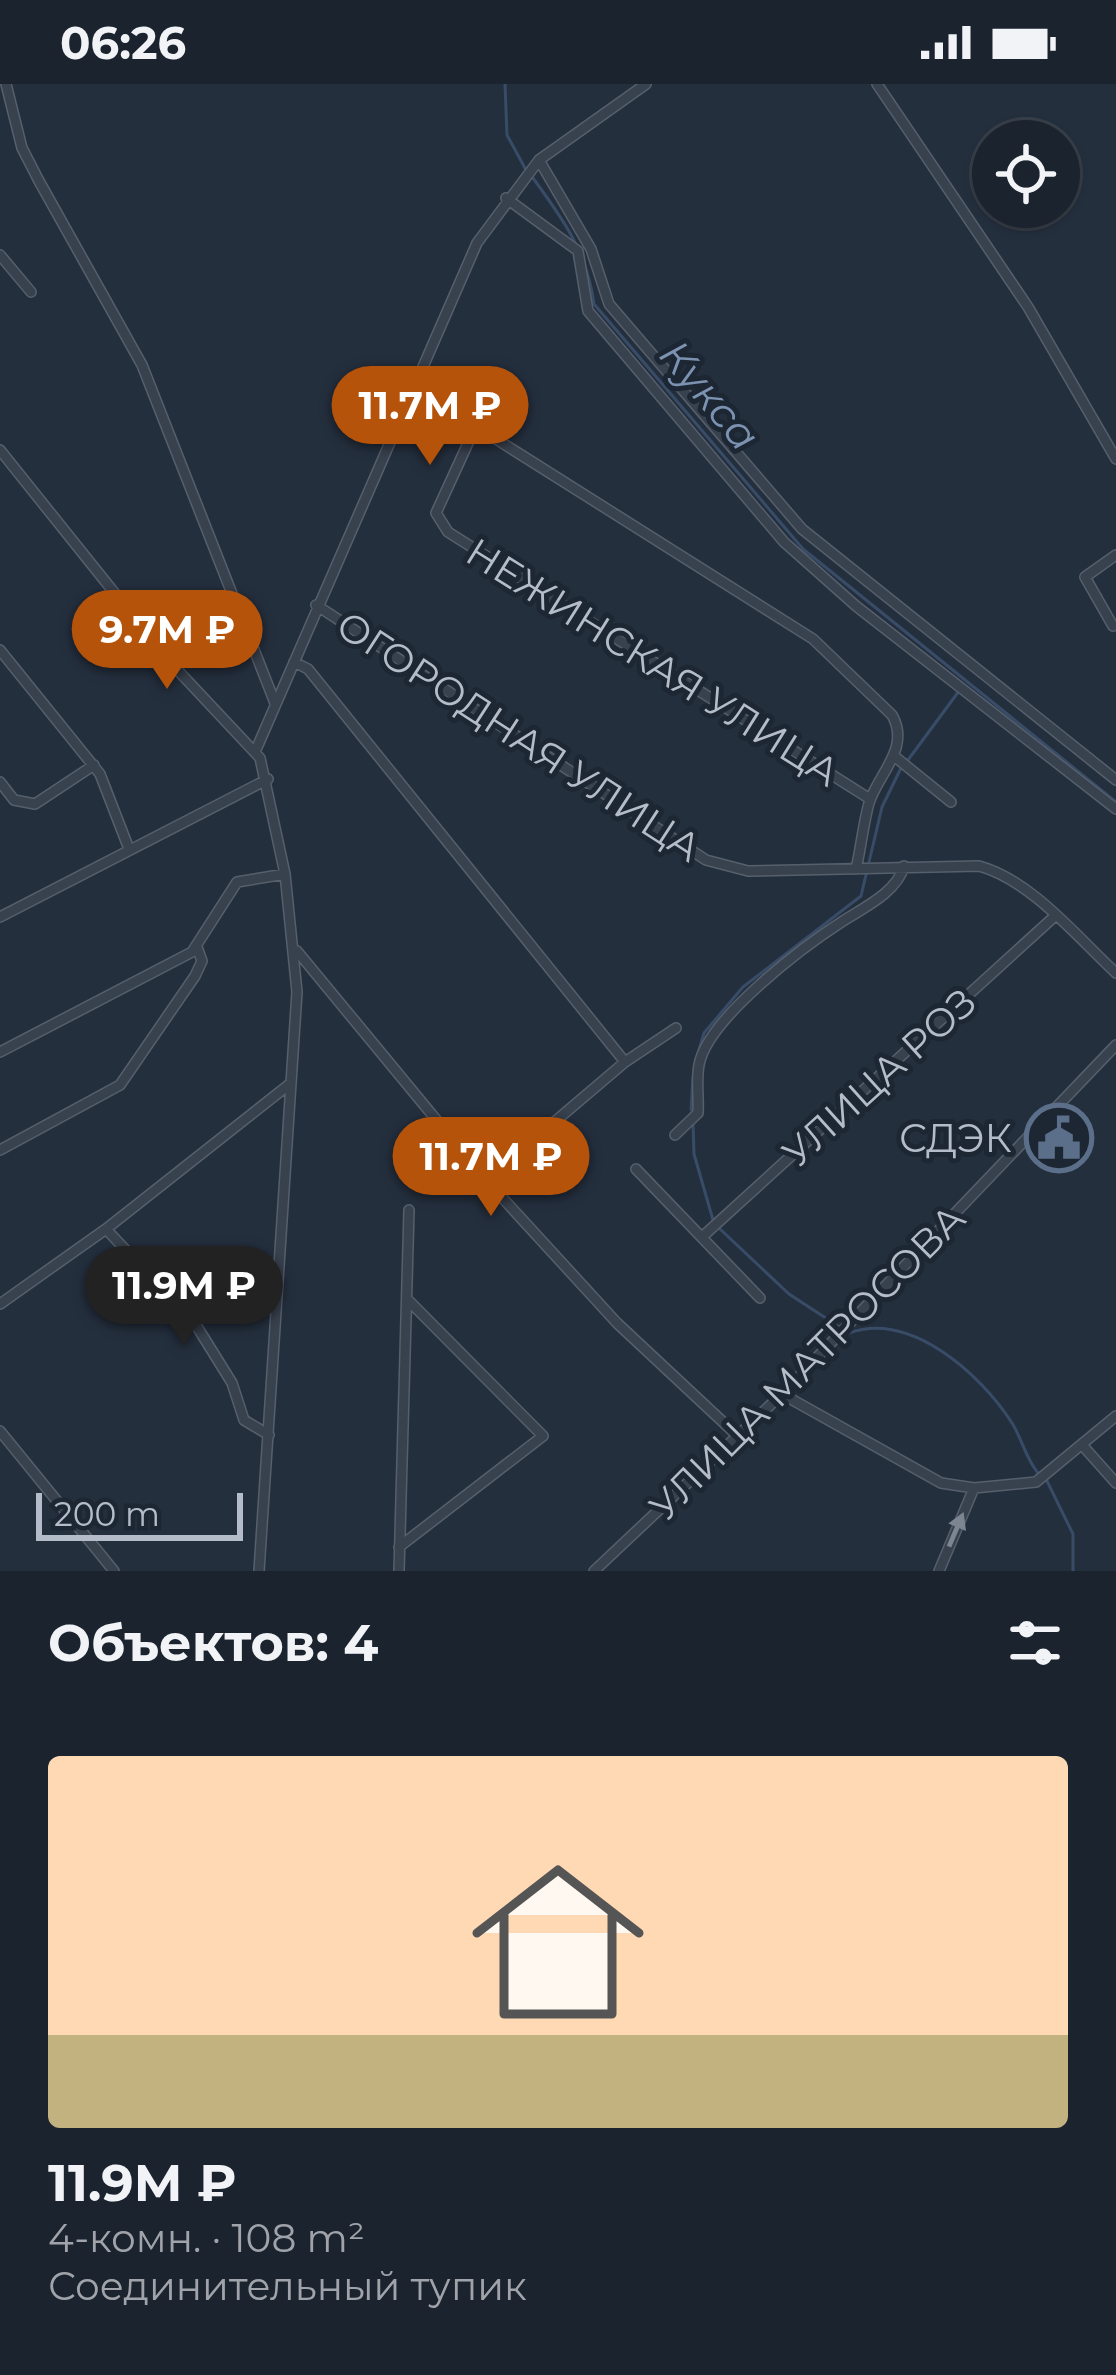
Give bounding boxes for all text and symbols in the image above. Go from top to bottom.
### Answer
text: 06:26 [60,15,186,70]
map controls [972,120,1080,228]
button: locate [972,120,1080,228]
water label: Кукса [649,329,771,461]
pin: 11.7M ₽ [319,366,541,468]
text: 11.7M ₽ [359,381,501,429]
street label: НЕЖИНСКАЯ УЛИЦА [458,528,848,796]
pin: 9.7M ₽ [69,590,265,692]
street label: ОГОРОДНАЯ УЛИЦА [328,600,710,872]
text: 9.7M ₽ [99,605,235,653]
street label: УЛИЦА РОЗ [772,977,986,1177]
public building icon: СДЭК [1024,1103,1094,1173]
place label: СДЭК [899,1114,1012,1162]
pin: 11.7M ₽ [380,1117,602,1219]
text: 11.7M ₽ [420,1132,562,1180]
street label: УЛИЦА МАТРОСОВА [639,1194,975,1530]
pin: 11.9M ₽ [73,1246,295,1348]
text: 11.9M ₽ [112,1261,256,1309]
scale bar [36,1487,243,1540]
text: 200 m [54,1494,160,1534]
one-way arrow [947,1511,966,1547]
icon: filters [1002,1610,1068,1676]
text: Объектов: 4 [48,1612,379,1674]
icon: home [450,1834,666,2050]
text: 11.9M ₽ [48,2152,237,2214]
text: 4-комн. · 108 m² [48,2214,365,2262]
text: Соединительный тупик [48,2262,527,2310]

